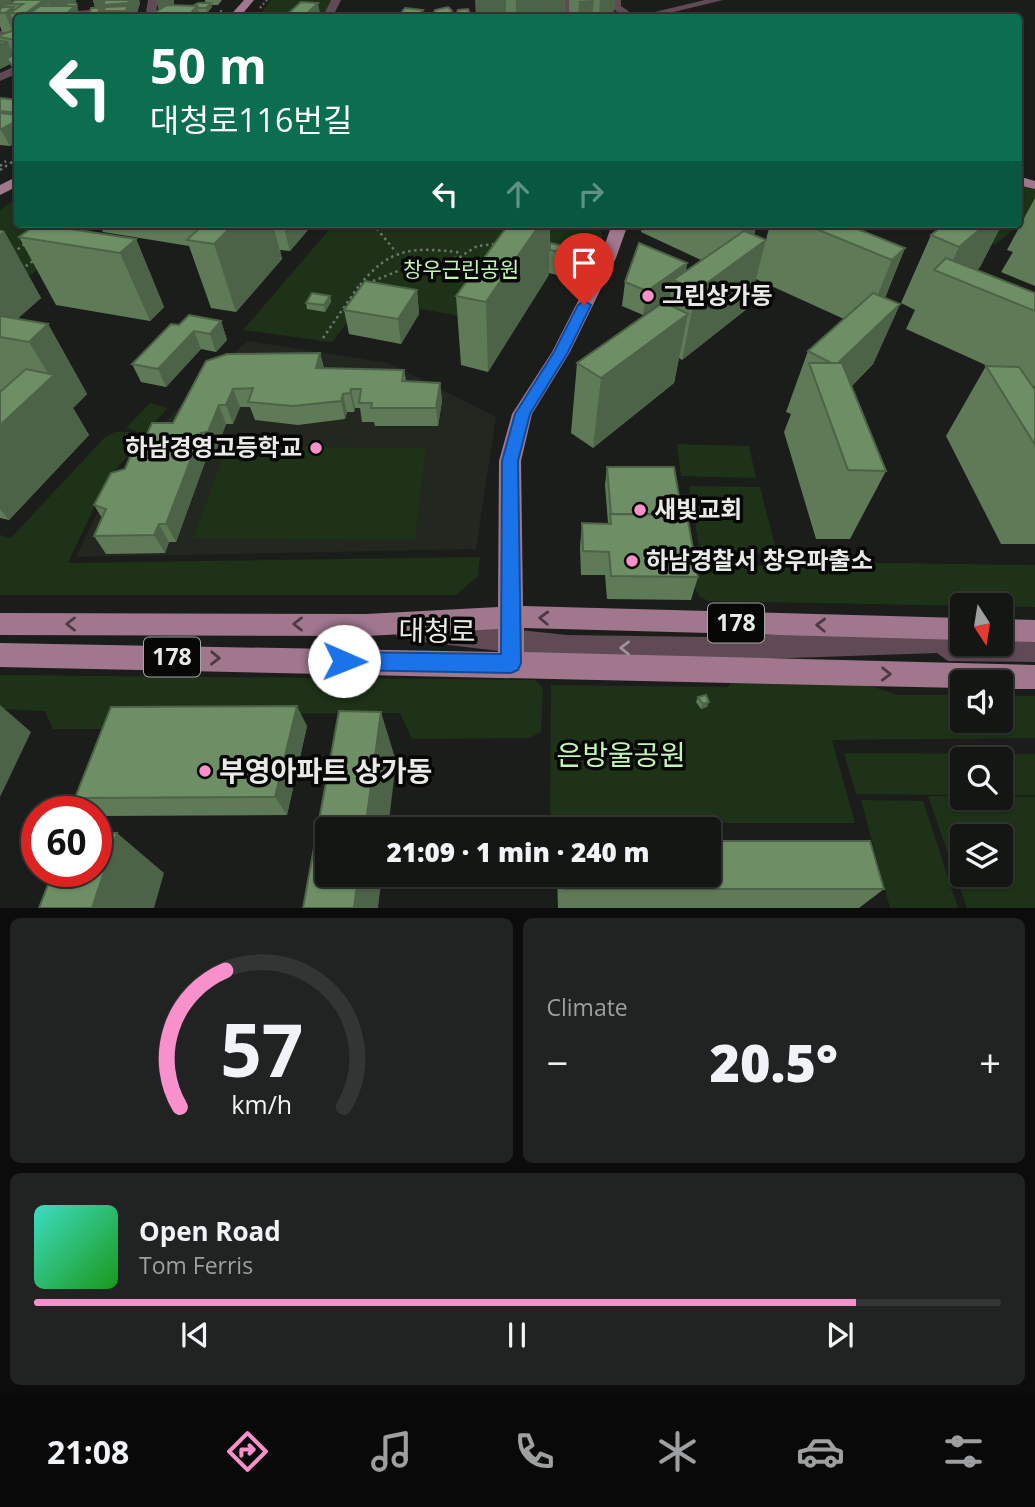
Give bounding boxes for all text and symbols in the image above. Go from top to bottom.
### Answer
text: 50 m [150,32,267,98]
icon: left [35,42,126,133]
text: 대청로116번길 [150,98,352,141]
icon: left [426,175,464,213]
icon: ahead [499,175,537,213]
icon: right [572,175,610,213]
pin [554,233,614,305]
icon: arrive [565,244,603,282]
park label: 창우근린공원 [403,255,519,283]
place label: 그린상가동 [662,278,772,311]
marker: 그린상가동 [640,288,656,304]
place label: 하남경영고등학교 [125,430,302,463]
marker: 하남경영고등학교 [308,440,324,456]
place label: 새빛교회 [654,492,742,525]
marker: 새빛교회 [632,502,648,518]
place label: 하남경찰서 창우파출소 [646,543,873,576]
marker: 하남경찰서 창우파출소 [624,553,640,569]
north arrow [950,593,1013,656]
map controls [950,593,1013,887]
road number: 178 [708,604,764,642]
street label: 대청로 [398,610,476,650]
one-way arrow [539,610,550,625]
one-way arrow [65,616,75,632]
one-way arrow [292,616,303,632]
one-way arrow [815,618,826,633]
position arrow [307,624,381,698]
road number: 178 [144,638,200,677]
one-way arrow [619,640,630,655]
one-way arrow [210,650,221,666]
one-way arrow [881,666,891,682]
button: sound [950,670,1013,733]
park label: 은방울공원 [557,735,685,773]
button: search [950,747,1013,810]
place label: 부영아파트 상가동 [219,751,432,789]
marker: 부영아파트 상가동 [197,763,213,779]
speed limit sign: 60 [21,796,112,887]
button: layers [950,824,1013,887]
text: 21:09 · 1 min · 240 m [387,834,649,870]
text: Climate [547,991,628,1023]
text: 57 [220,999,303,1098]
text: 20.5° [710,1026,838,1097]
text: − [547,1036,568,1088]
text: + [979,1036,1001,1088]
text: km/h [231,1086,292,1120]
text: Open Road [139,1213,281,1249]
text: Tom Ferris [139,1249,253,1281]
icon: previous [176,1316,214,1354]
icon: pause [498,1316,536,1354]
icon: next [821,1316,859,1354]
icon: directions [223,1427,272,1476]
icon: music [367,1427,416,1476]
icon: phone [510,1427,559,1476]
icon: climate [653,1427,702,1476]
icon: car [796,1427,845,1476]
icon: filters [939,1427,988,1476]
text: 21:08 [47,1430,129,1473]

